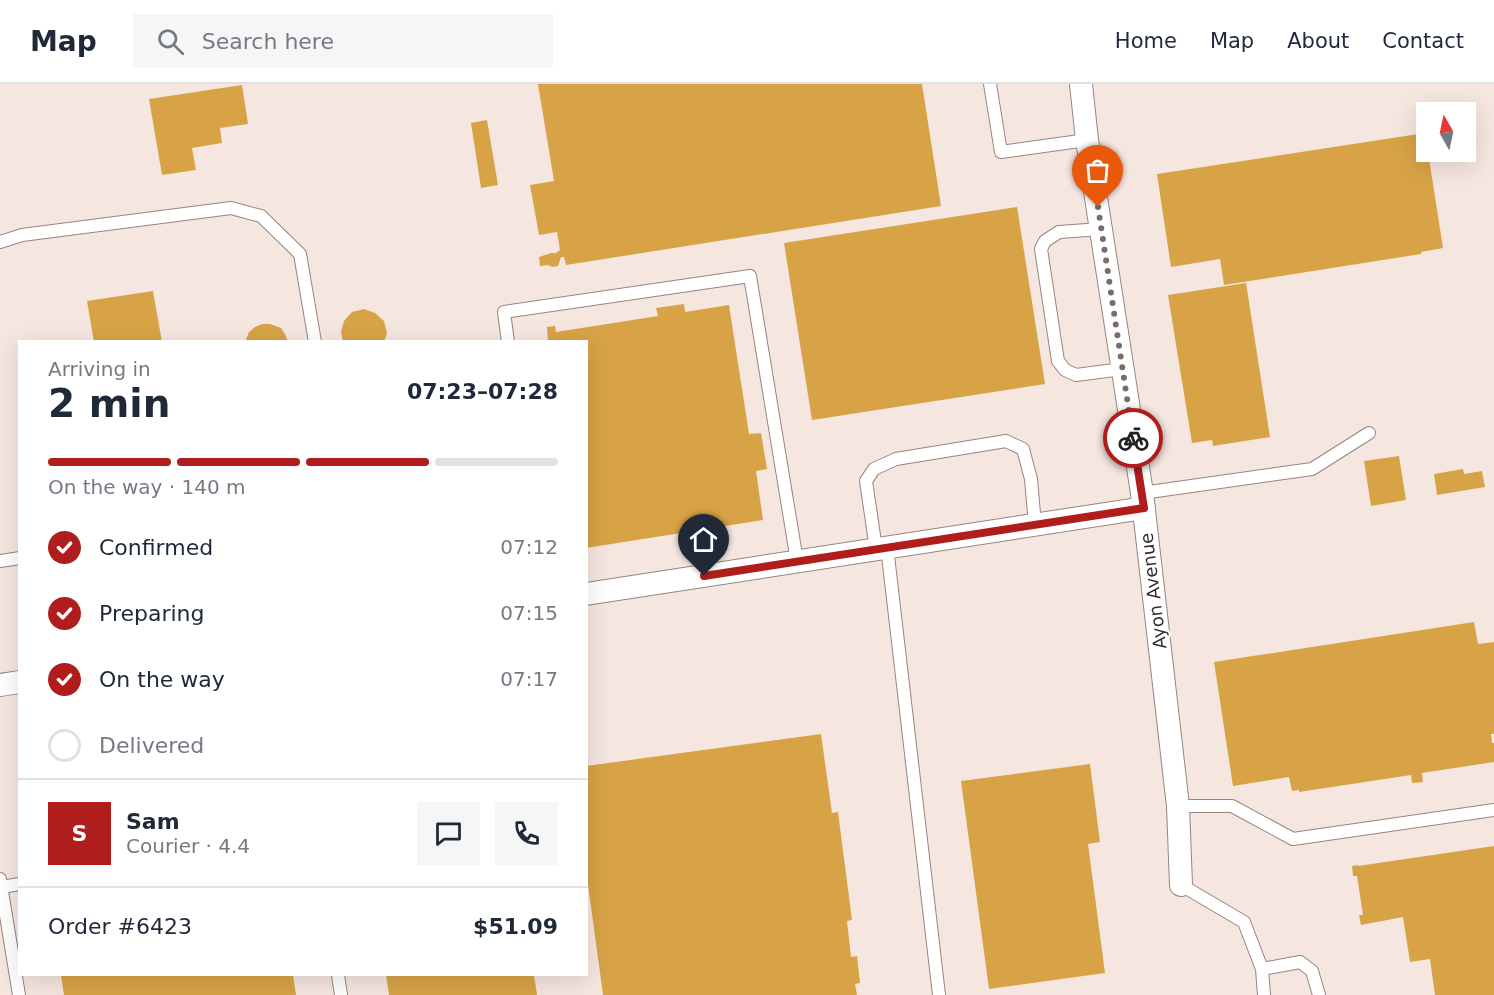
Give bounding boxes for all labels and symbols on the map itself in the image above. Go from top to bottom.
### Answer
north arrow [1416,102,1476,162]
pin [1072,145,1123,207]
courier [1103,408,1163,468]
pin [678,514,729,576]
street label: Ayon Avenue [1135,532,1171,650]

